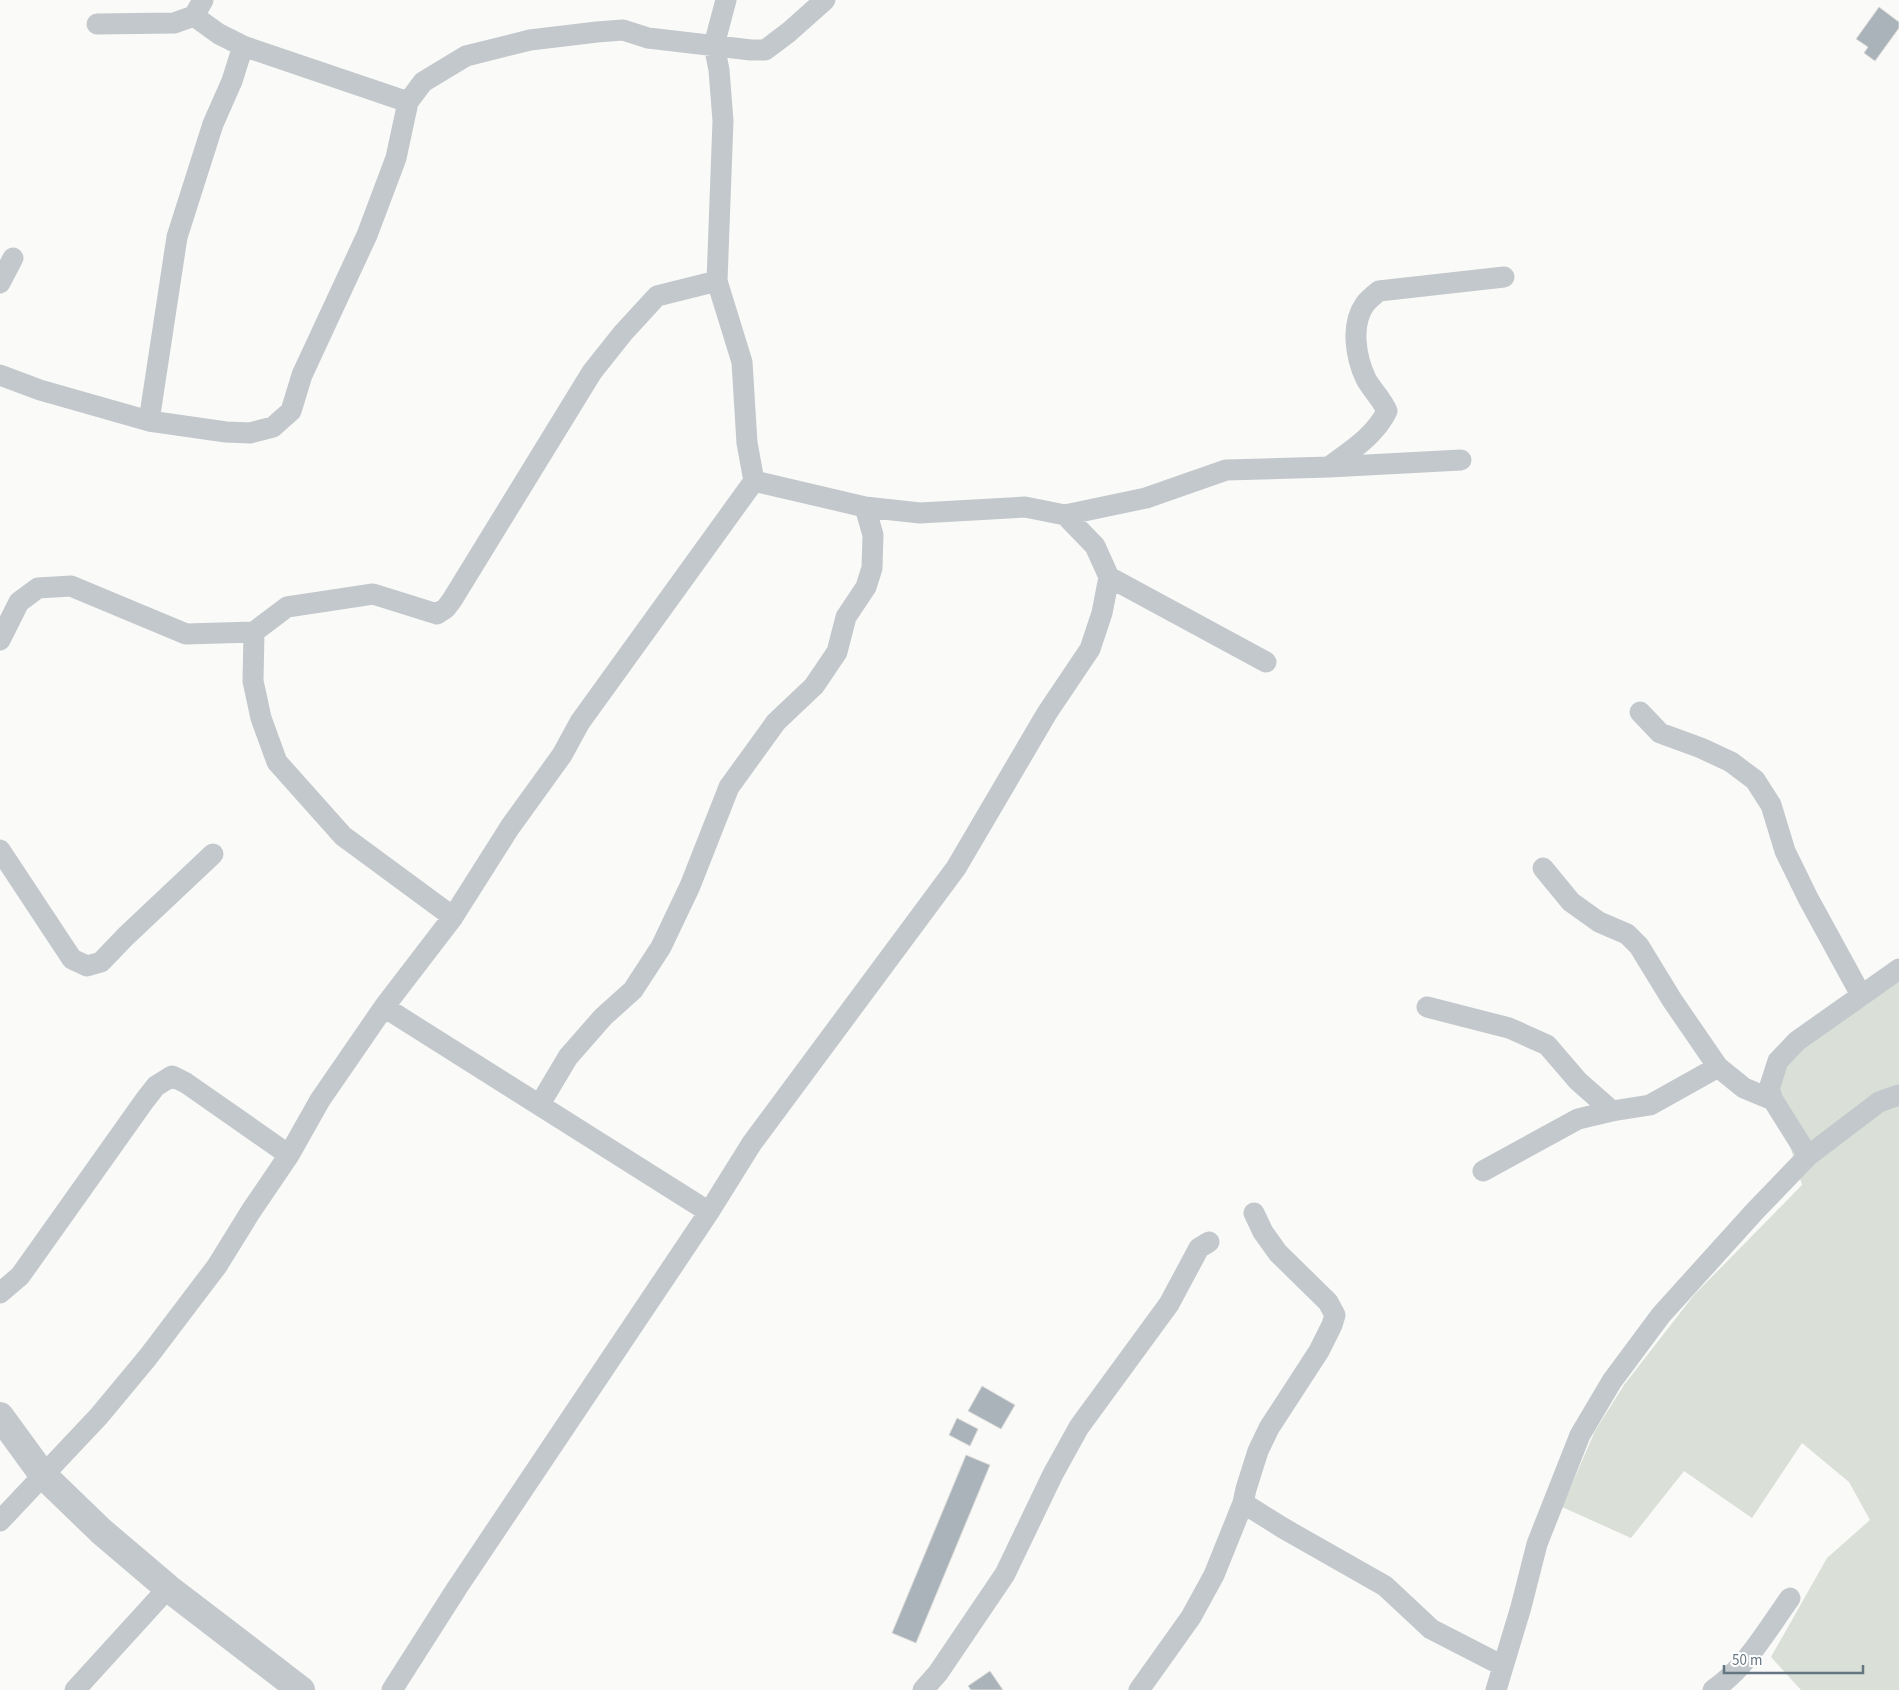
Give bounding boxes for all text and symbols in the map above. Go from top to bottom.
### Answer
scale bar [1724,1642,1863,1674]
text: 50 m [1732,1650,1762,1671]

